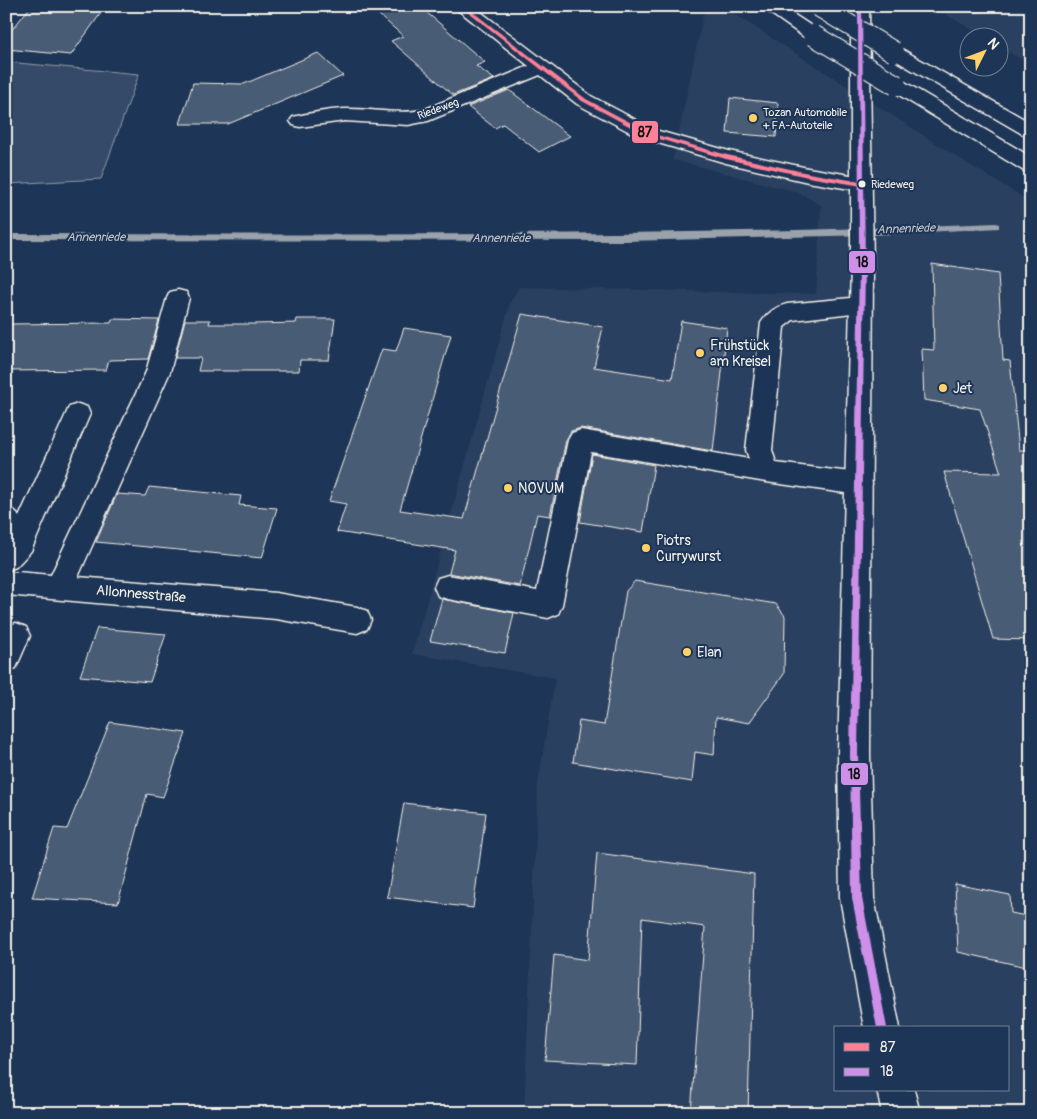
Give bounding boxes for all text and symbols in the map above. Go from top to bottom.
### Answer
north arrow [960,28,1010,78]
text: N [984,34,1003,53]
street label: Riedeweg [416,95,461,122]
place label: Tozan Automobile + FA-Autoteile [762,106,848,132]
marker: Tozan Automobile + FA-Autoteile [747,112,759,124]
line badge: 87 [631,120,659,144]
text: 87 [638,124,653,141]
place label: Riedeweg [871,178,915,191]
marker: Riedeweg [857,179,867,189]
water label: Annenriede [877,220,936,238]
water label: Annenriede [67,230,126,245]
water label: Annenriede [472,231,531,246]
line badge: 18 [848,250,876,274]
text: 18 [856,254,868,271]
place label: Frühstück am Kreisel [710,337,771,370]
marker: Frühstück am Kreisel [694,347,706,359]
place label: Jet [953,380,973,397]
marker: Jet [937,382,949,394]
place label: NOVUM [518,480,564,497]
marker: NOVUM [502,482,514,494]
place label: Piotrs Currywurst [656,532,721,565]
marker: Piotrs Currywurst [640,542,652,554]
street label: Allonnesstraße [95,582,187,606]
place label: Elan [697,644,722,661]
marker: Elan [681,646,693,658]
line badge: 18 [840,762,869,786]
text: 18 [848,766,860,783]
legend [834,1026,1010,1092]
text: 87 [880,1038,896,1057]
text: 18 [880,1062,894,1081]

